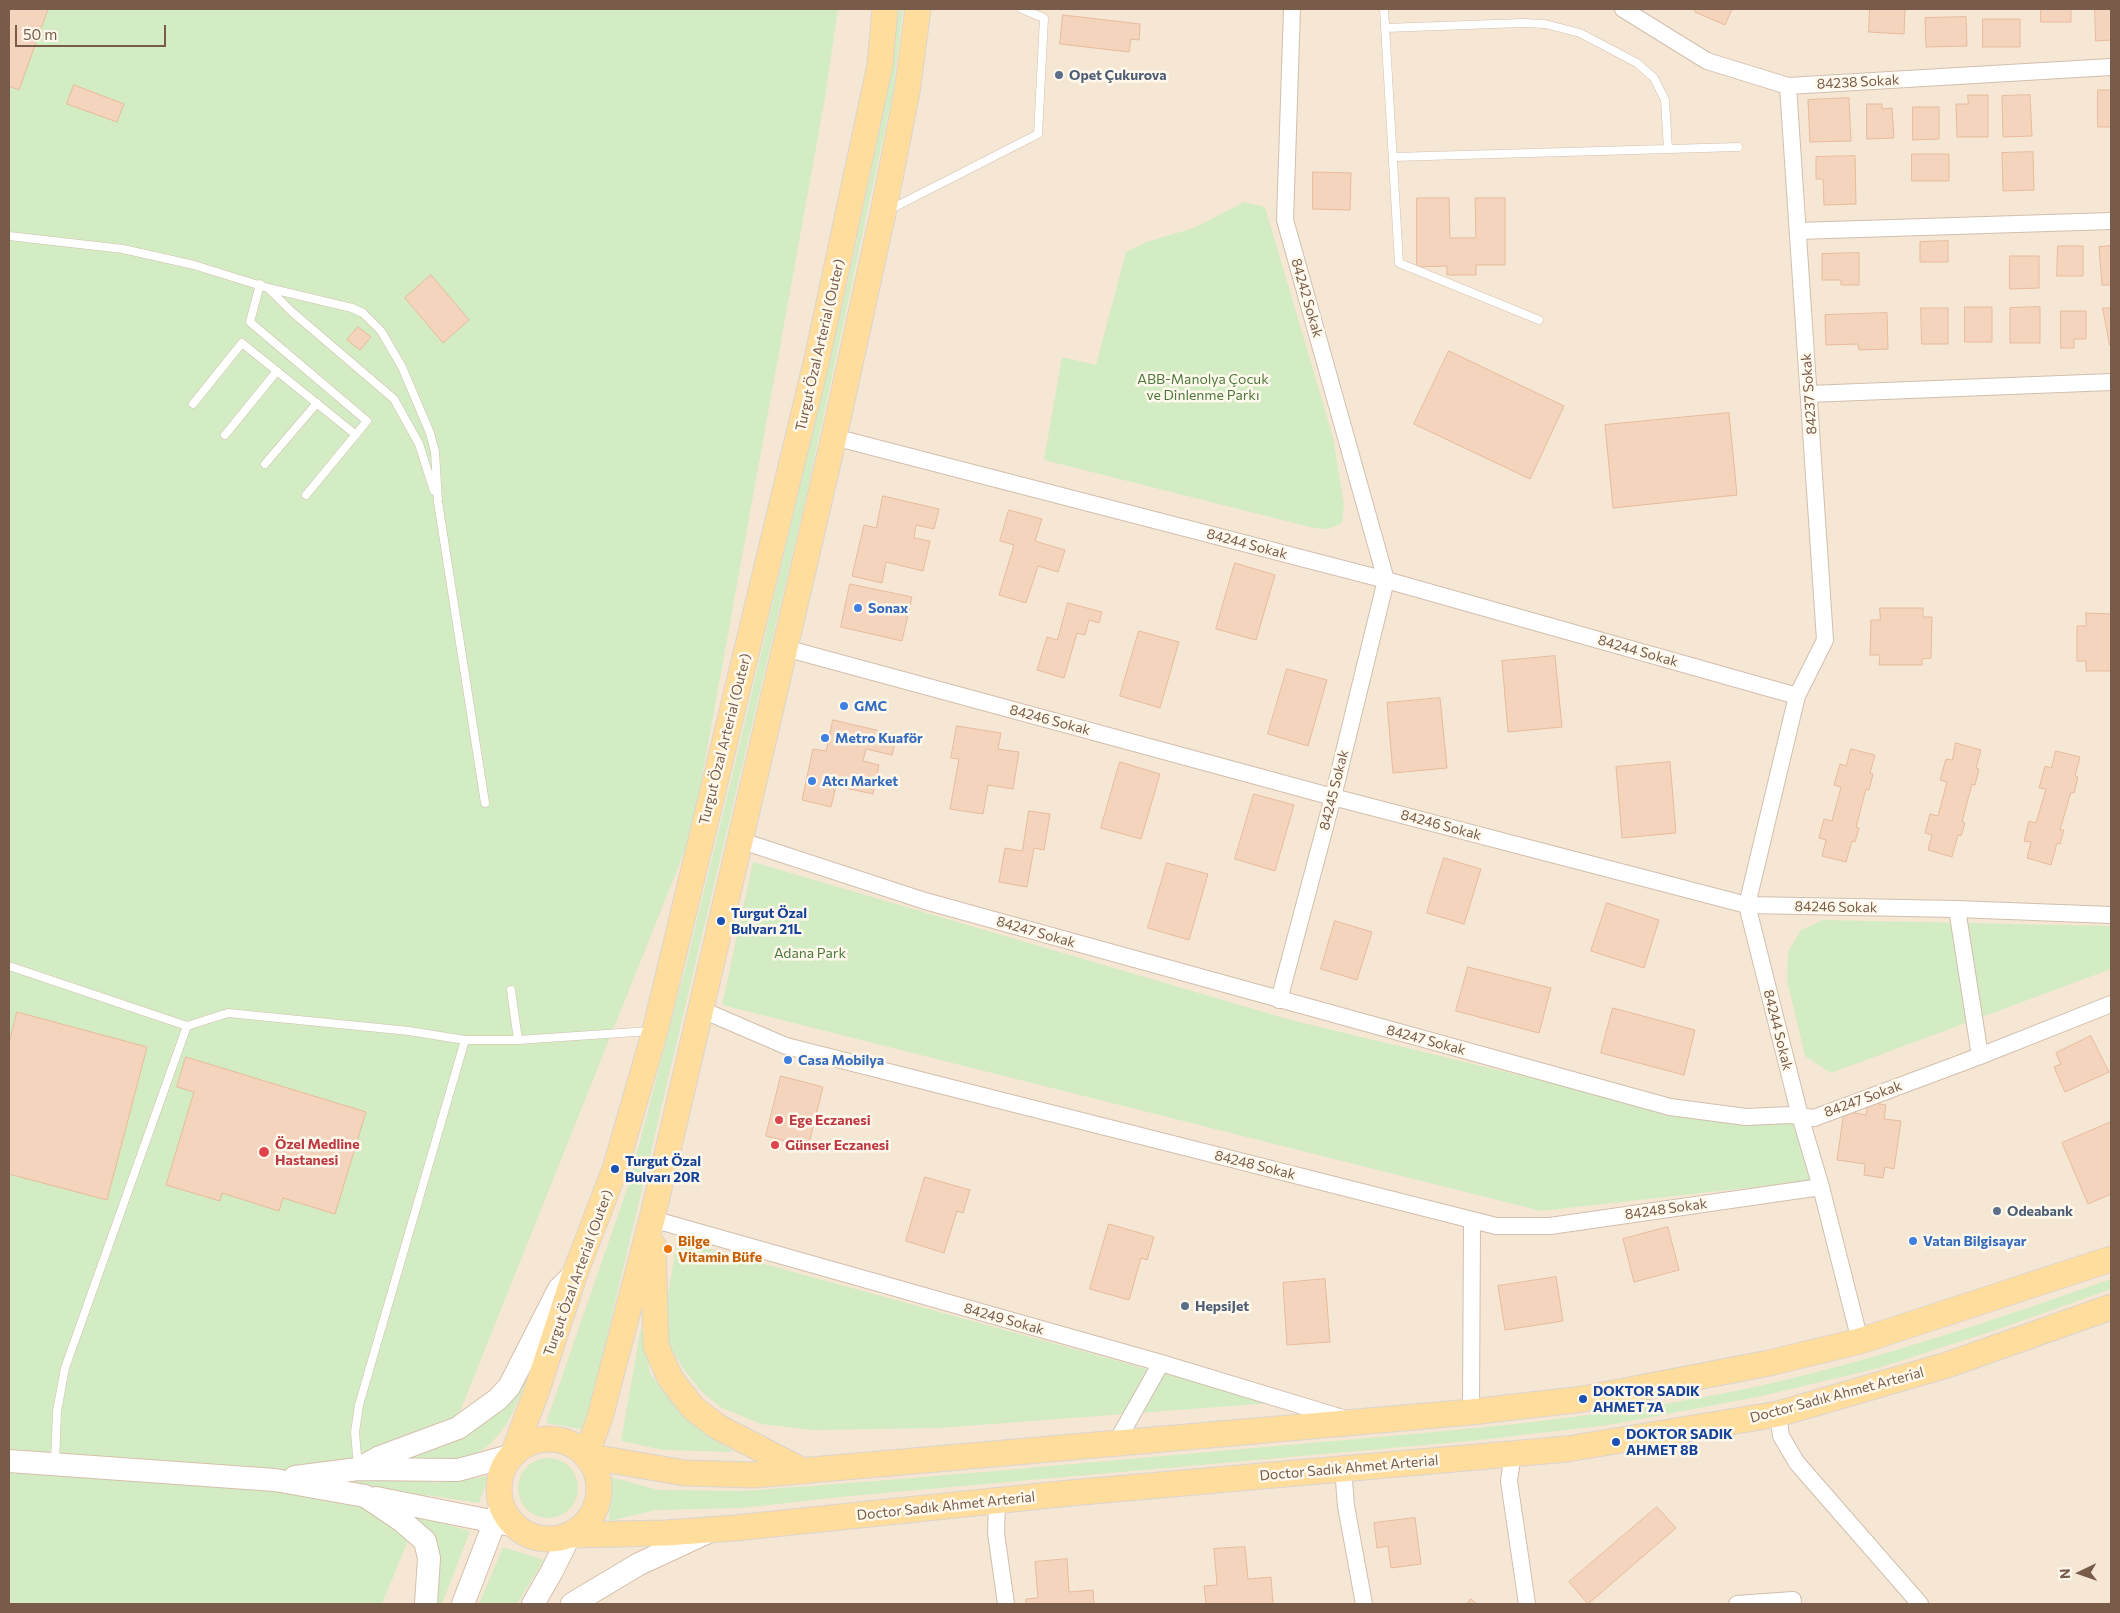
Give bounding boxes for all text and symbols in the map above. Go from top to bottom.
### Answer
scale bar [18,15,169,47]
text: 50 m [23,25,57,43]
place label: Opet Çukurova [1069,67,1167,83]
marker: Opet Çukurova [1053,69,1065,81]
street label: 84238 Sokak [1816,71,1900,93]
street label: 84242 Sokak [1288,256,1326,340]
street label: Turgut Özal Arterial (Outer) [792,257,848,433]
street label: 84237 Sokak [1798,353,1820,435]
park label: ABB-Manolya Çocuk ve Dinlenme Parkı [1137,371,1269,404]
street label: 84244 Sokak [1205,525,1289,563]
place label: Sonax [868,600,908,616]
marker: Sonax [852,602,864,614]
street label: 84244 Sokak [1596,632,1680,670]
street label: Turgut Özal Arterial (Outer) [696,652,754,826]
place label: GMC [854,698,887,714]
marker: GMC [838,700,850,712]
street label: 84246 Sokak [1008,701,1092,739]
place label: Metro Kuaför [835,730,923,746]
marker: Metro Kuaför [819,732,831,744]
street label: 84245 Sokak [1316,748,1352,832]
place label: Atcı Market [822,773,898,789]
marker: Atcı Market [806,775,818,787]
street label: 84246 Sokak [1399,806,1483,844]
street label: 84246 Sokak [1794,898,1878,916]
place label: Turgut Özal Bulvarı 21L [731,905,807,938]
street label: 84247 Sokak [995,913,1077,951]
marker: Turgut Özal Bulvarı 21L [715,915,727,927]
park label: Adana Park [774,945,846,961]
street label: 84244 Sokak [1760,988,1796,1072]
street label: 84247 Sokak [1384,1021,1468,1059]
place label: Casa Mobilya [798,1052,884,1068]
marker: Casa Mobilya [782,1054,794,1066]
street label: 84247 Sokak [1822,1077,1904,1121]
place label: Ege Eczanesi [789,1112,871,1128]
marker: Ege Eczanesi [773,1114,785,1126]
place label: Özel Medline Hastanesi [275,1136,360,1168]
place label: Günser Eczanesi [785,1137,889,1153]
marker: Günser Eczanesi [769,1139,781,1151]
marker: Özel Medline Hastanesi [257,1145,271,1159]
street label: 84248 Sokak [1213,1147,1297,1183]
place label: Turgut Özal Bulvarı 20R [625,1153,701,1186]
marker: Turgut Özal Bulvarı 20R [609,1163,621,1175]
street label: Turgut Özal Arterial (Outer) [540,1187,616,1359]
street label: 84248 Sokak [1624,1195,1708,1223]
place label: Odeabank [2007,1203,2073,1219]
marker: Odeabank [1991,1205,2003,1217]
place label: Bilge Vitamin Büfe [678,1233,762,1266]
place label: Vatan Bilgisayar [1923,1233,2027,1249]
marker: Vatan Bilgisayar [1907,1235,1919,1247]
marker: Bilge Vitamin Büfe [662,1243,674,1255]
place label: HepsiJet [1195,1298,1249,1314]
street label: 84249 Sokak [962,1300,1046,1338]
marker: HepsiJet [1179,1300,1191,1312]
street label: Doctor Sadık Ahmet Arterial [1748,1364,1926,1426]
place label: DOKTOR SADIK AHMET 7A [1593,1383,1700,1415]
marker: DOKTOR SADIK AHMET 7A [1577,1393,1589,1405]
place label: DOKTOR SADIK AHMET 8B [1626,1426,1733,1458]
marker: DOKTOR SADIK AHMET 8B [1610,1436,1622,1448]
street label: Doctor Sadık Ahmet Arterial [1259,1452,1439,1484]
street label: Doctor Sadık Ahmet Arterial [856,1488,1036,1524]
north arrow [2055,1548,2105,1598]
text: N [2056,1568,2073,1579]

